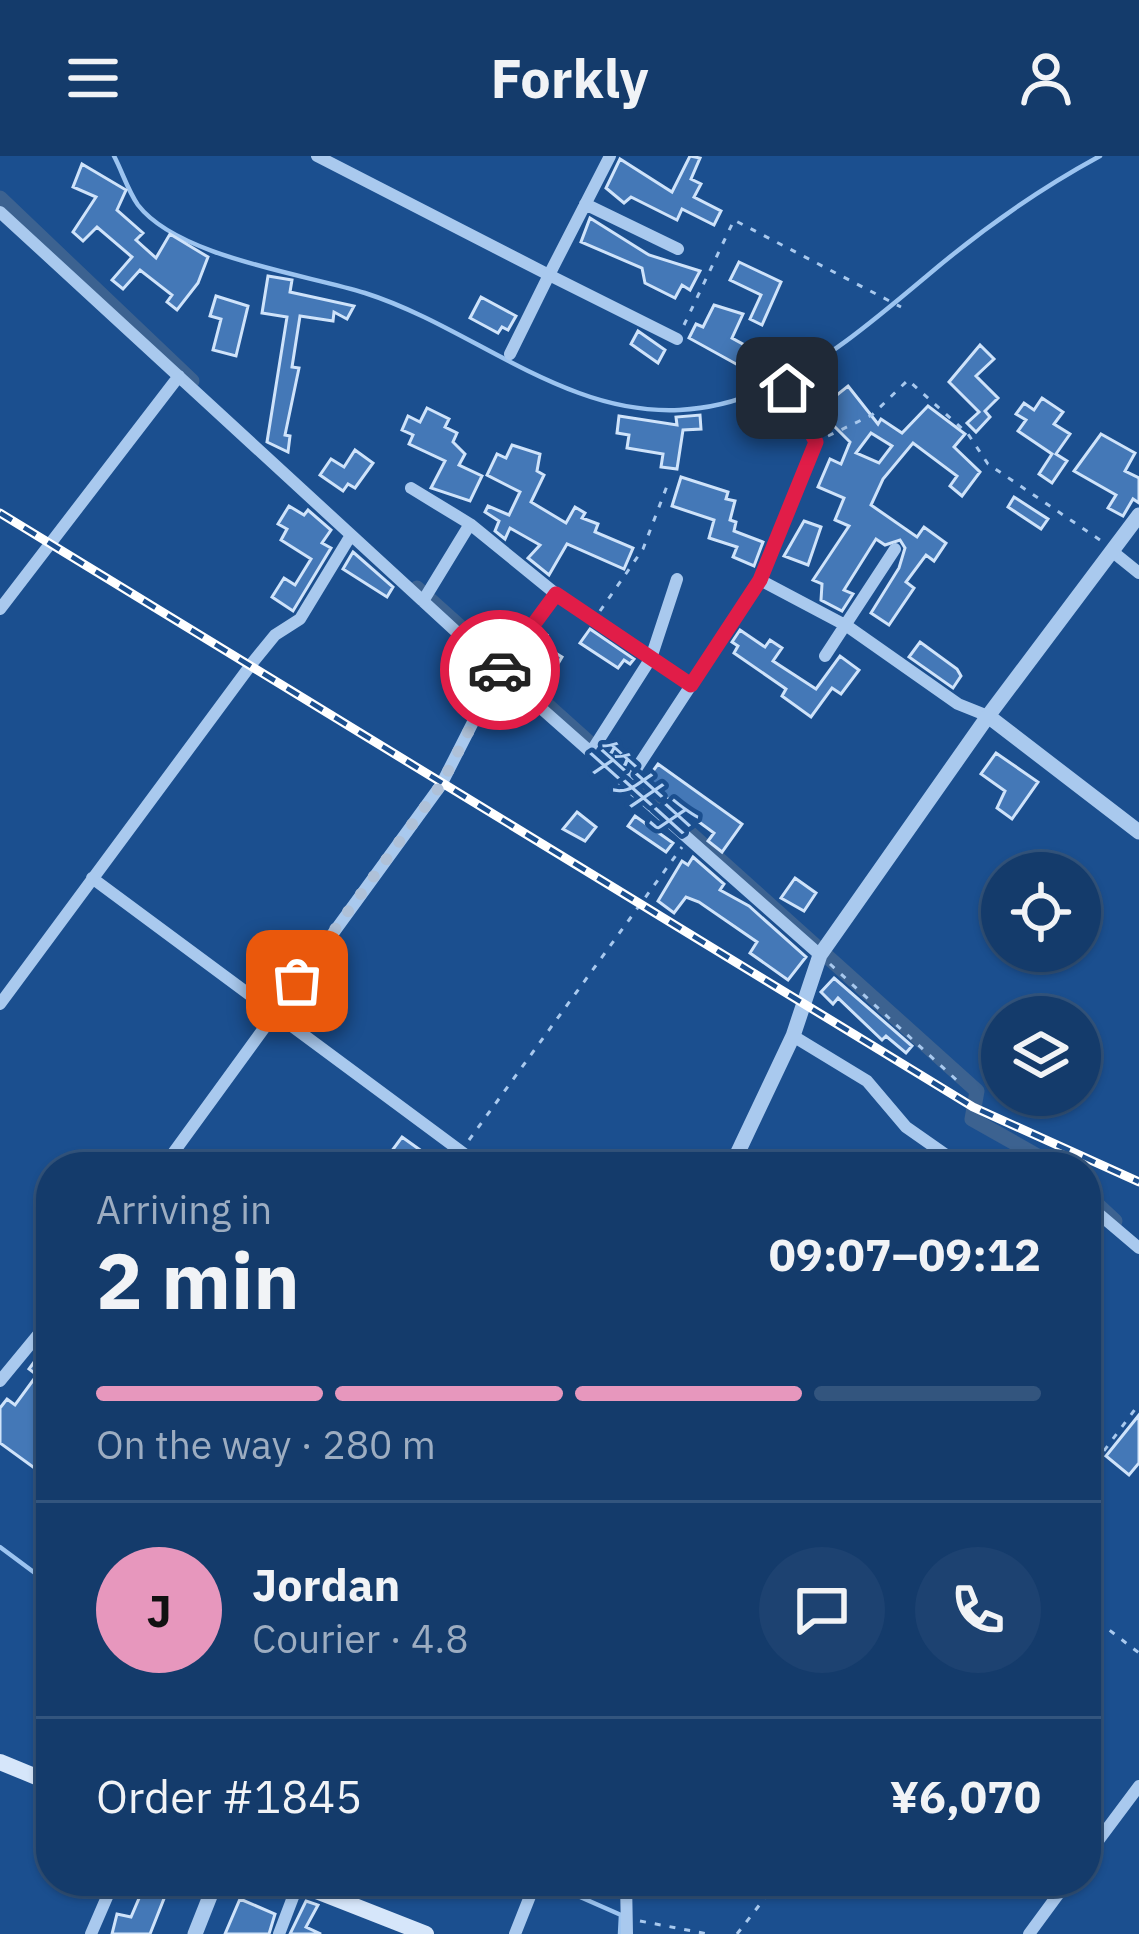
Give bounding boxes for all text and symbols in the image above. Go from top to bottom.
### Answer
text: Forkly [490,43,649,113]
icon: menu [60,45,126,111]
icon: person [1013,45,1079,111]
pin [736,337,838,439]
icon: home [754,355,820,421]
courier [440,610,560,730]
icon: car [467,637,533,703]
water label: 竿井手 [573,725,705,853]
map controls [981,852,1101,1116]
button: locate [981,852,1101,972]
pin [246,930,348,1032]
icon: bag [264,948,330,1014]
button: layers [981,996,1101,1116]
text: Arriving in [96,1184,272,1235]
text: 09:07–09:12 [769,1225,1041,1283]
text: 2 min [96,1229,300,1330]
text: On the way · 280 m [96,1419,436,1470]
button: chat [759,1547,885,1673]
button: phone [915,1547,1041,1673]
text: Jordan [252,1555,400,1613]
text: J [146,1581,172,1639]
text: Courier · 4.8 [252,1613,469,1664]
text: Order #1845 [96,1767,362,1825]
text: ¥6,070 [890,1767,1041,1825]

